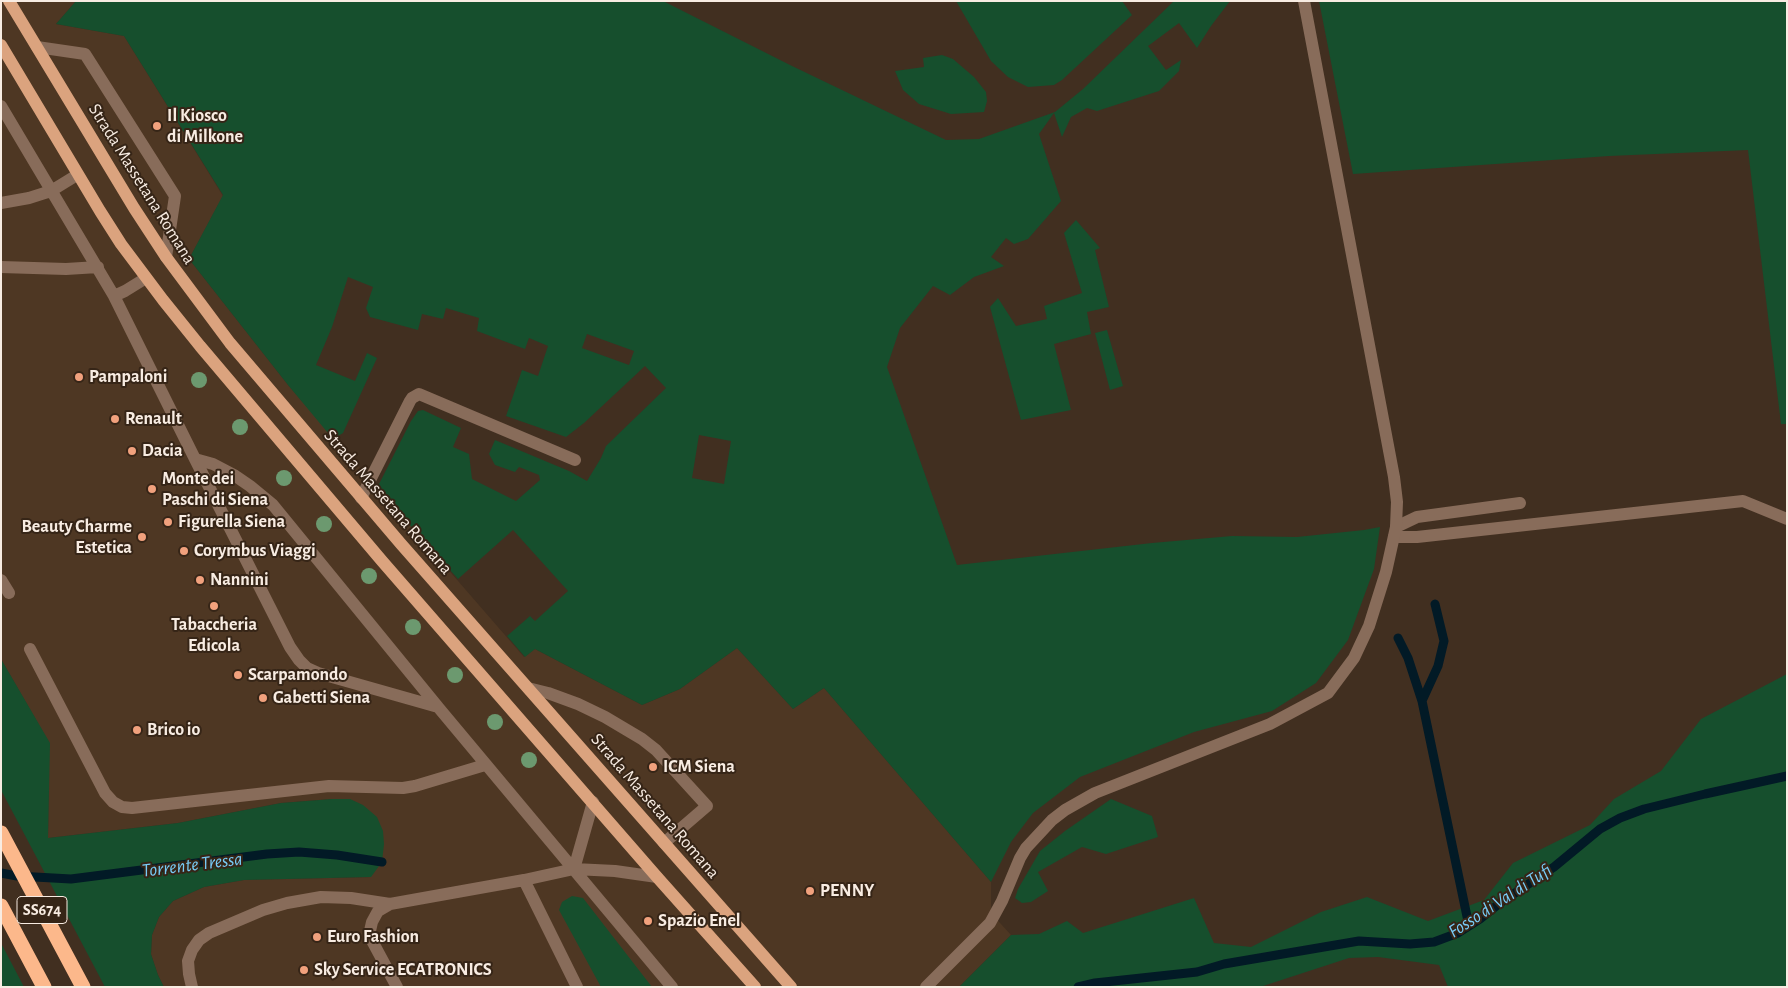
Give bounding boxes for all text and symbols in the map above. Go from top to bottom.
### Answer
street label: Strada Massetana Romana [84,100,200,268]
place label: Il Kiosco di Milkone [167,105,243,148]
marker: Il Kiosco di Milkone [151,120,163,132]
place label: Pampaloni [89,366,167,388]
marker: Pampaloni [73,371,85,383]
place label: Renault [125,408,182,430]
marker: Renault [109,413,121,425]
street label: Strada Massetana Romana [319,425,457,579]
place label: Dacia [142,440,183,462]
marker: Dacia [126,445,138,457]
place label: Monte dei Paschi di Siena [162,468,268,510]
marker: Monte dei Paschi di Siena [146,483,158,495]
place label: Figurella Siena [178,511,285,533]
place label: Beauty Charme Estetica [21,516,132,558]
marker: Figurella Siena [162,516,174,528]
marker: Beauty Charme Estetica [136,531,148,543]
place label: Corymbus Viaggi [194,540,316,562]
marker: Corymbus Viaggi [178,545,190,557]
place label: Nannini [210,569,269,591]
marker: Nannini [194,574,206,586]
marker: Tabaccheria Edicola [208,600,220,612]
place label: Tabaccheria Edicola [171,614,257,656]
place label: Scarpamondo [248,664,347,686]
marker: Scarpamondo [232,669,244,681]
place label: Gabetti Siena [273,687,370,709]
marker: Gabetti Siena [257,692,269,704]
place label: Brico io [147,719,200,741]
marker: Brico io [131,724,143,736]
street label: Strada Massetana Romana [586,729,724,883]
place label: ICM Siena [663,756,735,778]
marker: ICM Siena [647,761,659,773]
water label: Torrente Tressa [140,848,244,882]
water label: Fosso di Val di Tufi [1444,859,1556,943]
place label: PENNY [820,880,874,902]
marker: PENNY [804,885,816,897]
road number: SS674 [17,896,67,924]
place label: Spazio Enel [658,910,741,932]
marker: Spazio Enel [642,915,654,927]
place label: Euro Fashion [327,926,419,948]
marker: Euro Fashion [311,931,323,943]
place label: Sky Service ECATRONICS [314,959,492,981]
marker: Sky Service ECATRONICS [298,964,310,976]

